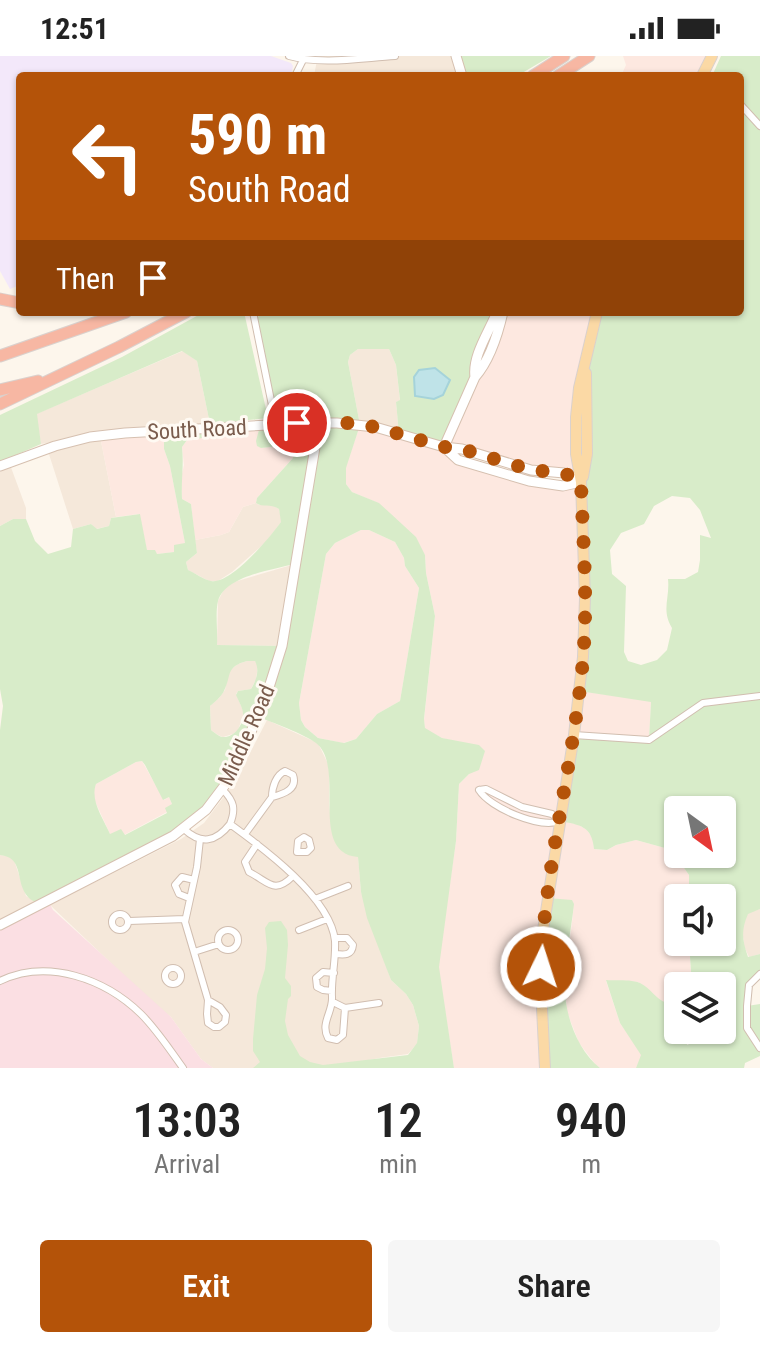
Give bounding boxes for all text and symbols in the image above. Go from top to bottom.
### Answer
text: 12:51 [40,11,109,46]
text: 590 m [188,102,327,168]
icon: left [56,104,160,208]
text: South Road [188,169,351,211]
icon: arrive [131,256,175,300]
text: Then [56,261,115,296]
pin [263,389,331,457]
icon: arrive [275,401,319,445]
street label: South Road [147,414,247,445]
street label: Middle Road [213,681,280,790]
north arrow [664,796,736,868]
map controls [664,796,736,1044]
button: sound [664,884,736,956]
position arrow [499,925,583,1009]
button: layers [664,972,736,1044]
text: 13:03 [133,1092,242,1149]
text: 12 [374,1092,423,1149]
text: 940 [555,1092,627,1149]
text: Arrival [154,1149,220,1179]
text: min [379,1149,417,1179]
text: m [581,1149,601,1179]
button: Exit [40,1240,372,1332]
button: Share [388,1240,720,1332]

